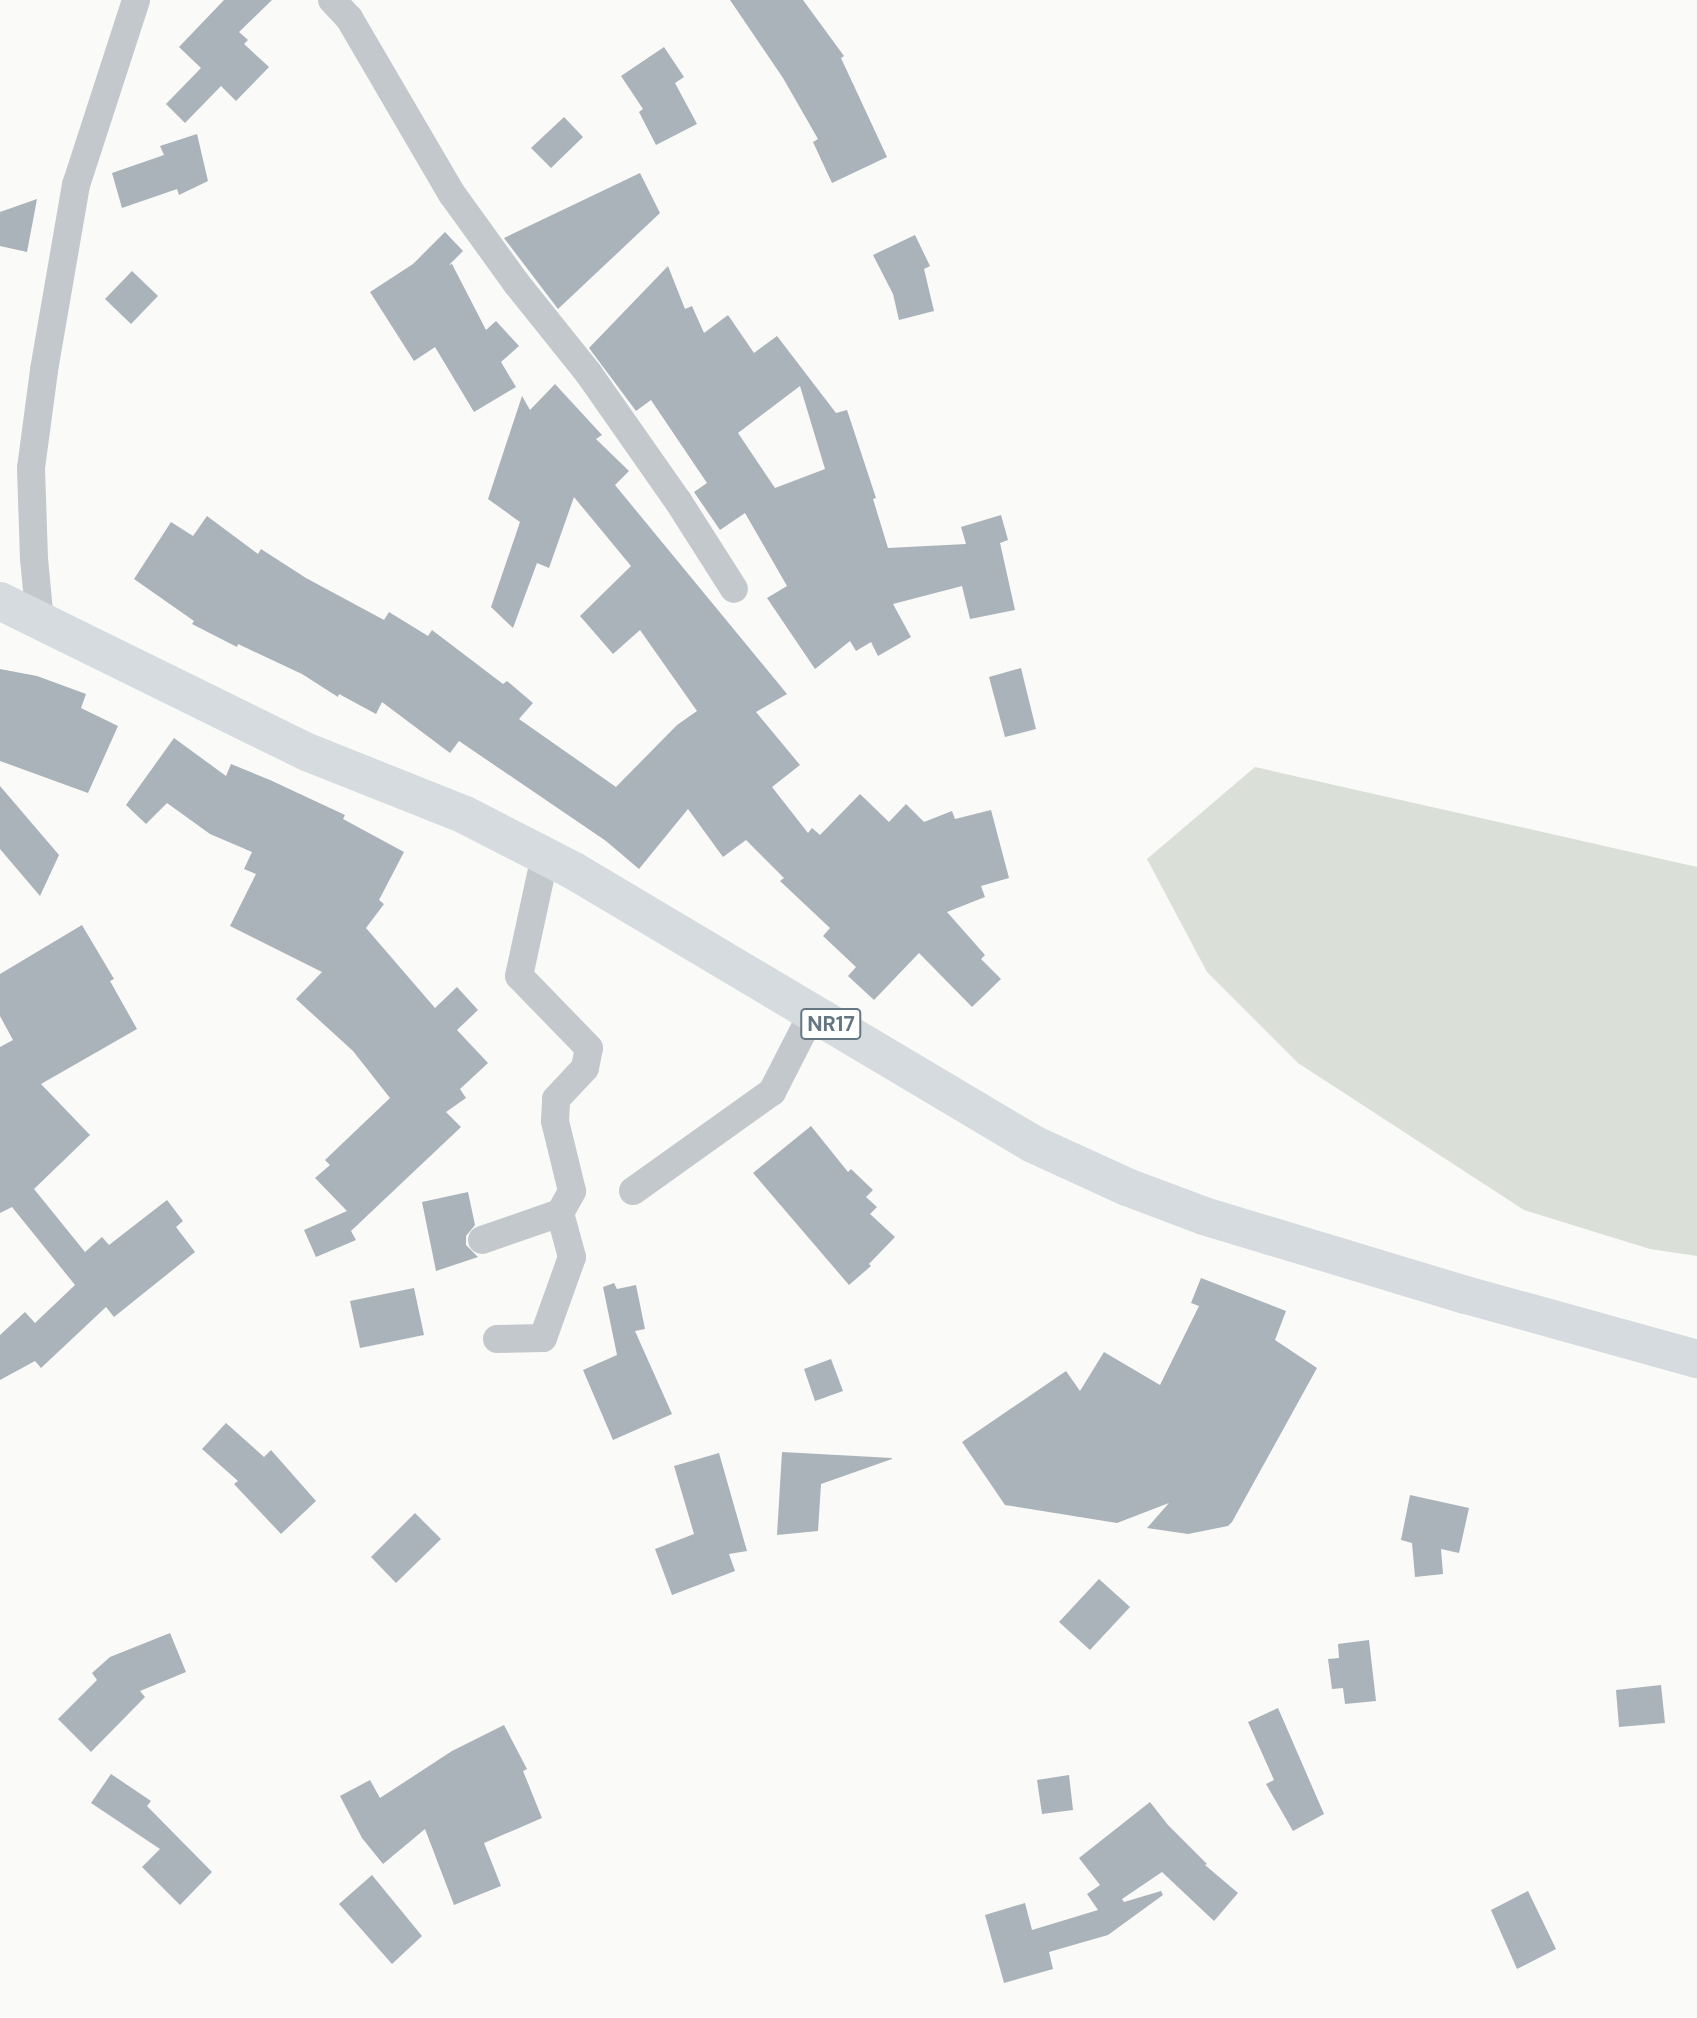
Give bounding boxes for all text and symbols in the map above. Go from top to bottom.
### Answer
road number: NR17 [800,1006,862,1042]

